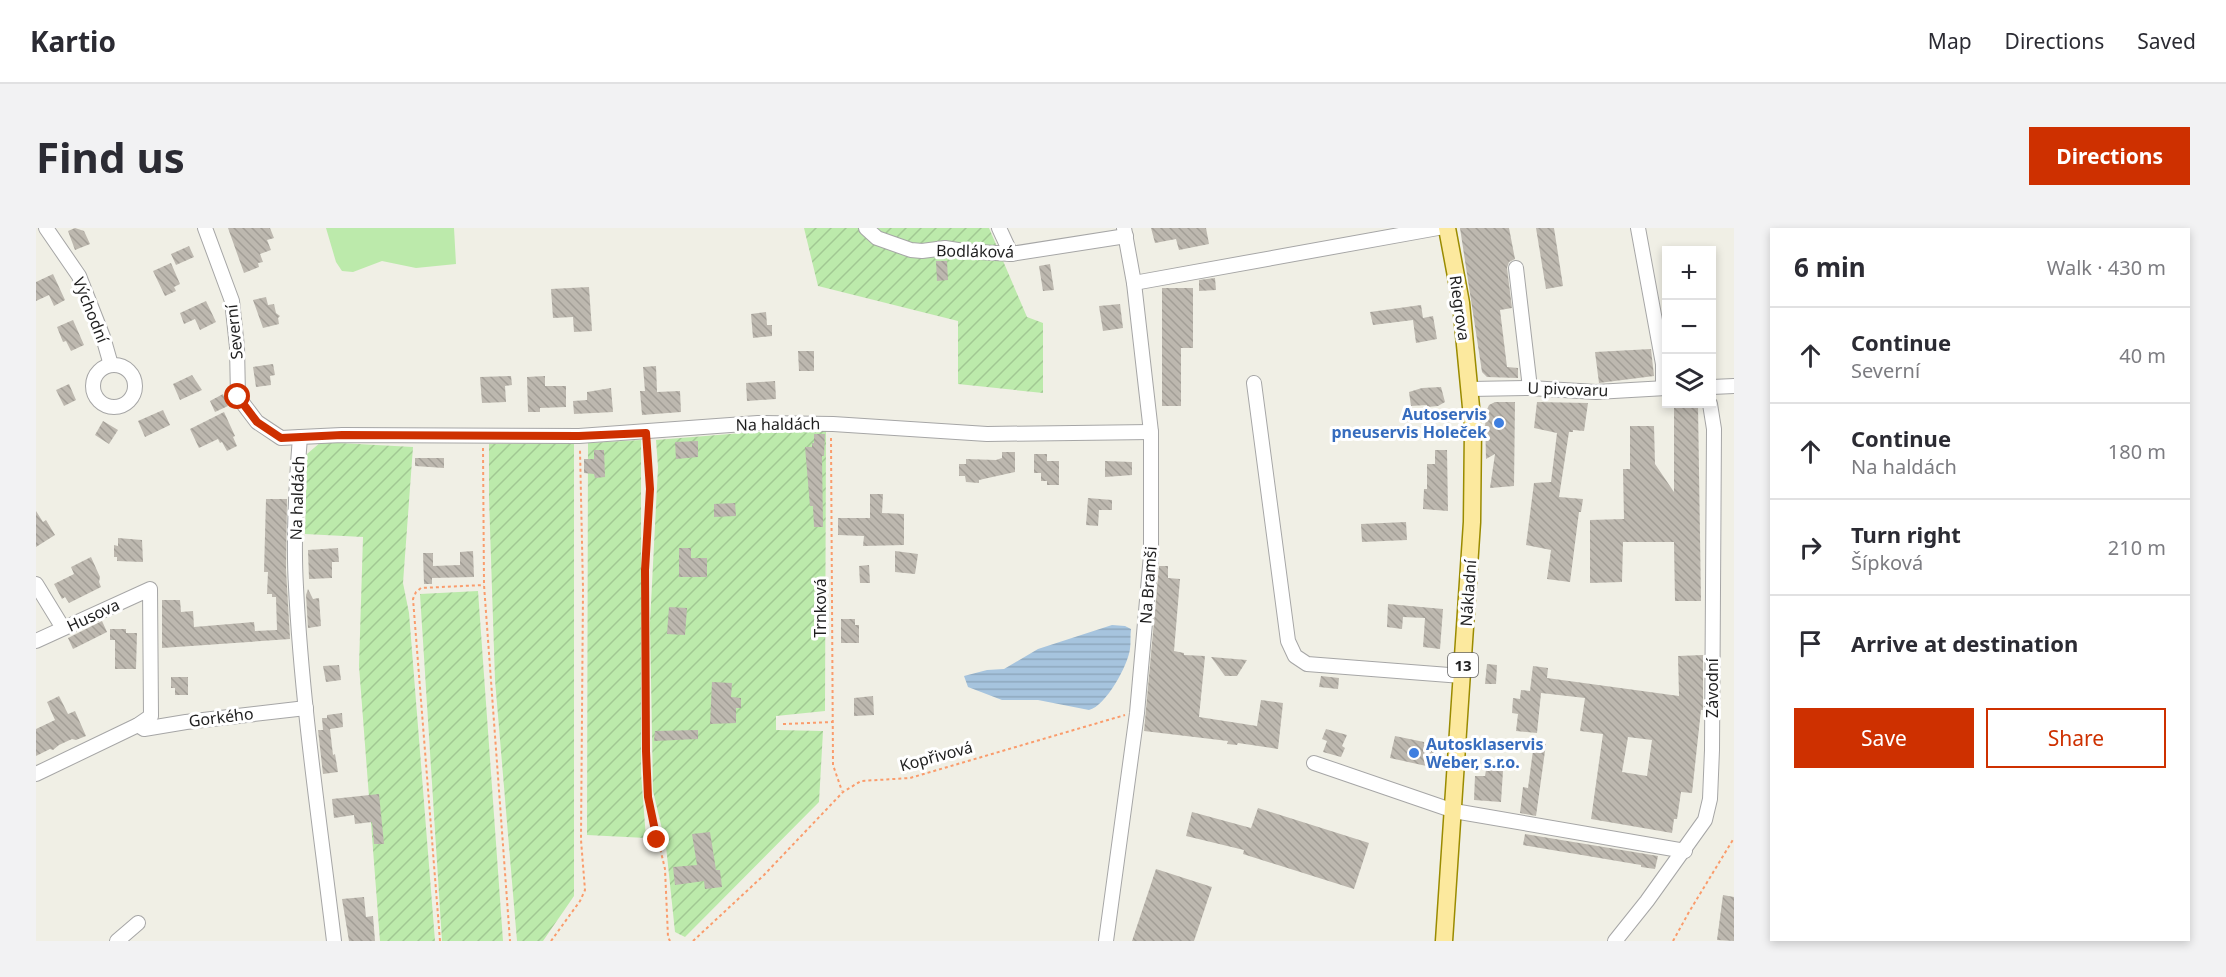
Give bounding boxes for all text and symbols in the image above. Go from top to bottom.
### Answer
text: Kartio [30,22,116,60]
text: Map [1928,27,1972,55]
text: Directions [2005,27,2104,55]
text: Saved [2137,27,2196,55]
button: Directions [2029,127,2190,185]
text: Find us [36,128,185,185]
street label: Bodláková [936,239,1014,263]
map controls [1662,246,1716,408]
button: + [1662,246,1716,300]
text: 6 min [1794,249,1866,285]
text: Walk · 430 m [2047,254,2166,281]
street label: Východní [68,274,114,347]
street label: Riegrova [1445,274,1475,342]
button: − [1662,300,1716,354]
street label: Severní [220,303,248,361]
text: Continue [1851,327,1951,357]
icon: ahead [1794,339,1827,372]
text: 40 m [2119,342,2166,369]
button: layers [1662,354,1716,408]
text: Severní [1851,357,1920,384]
street label: U pivovaru [1527,377,1609,401]
route start [224,383,250,409]
place label: Autoservis pneuservis Holeček [1331,403,1487,443]
street label: Na haldách [735,412,821,436]
marker: Autoservis pneuservis Holeček [1492,416,1506,430]
text: Continue [1851,423,1951,453]
icon: ahead [1794,435,1827,468]
text: 180 m [2108,438,2166,465]
text: Na haldách [1851,453,1957,480]
street label: Na haldách [285,455,309,541]
text: Turn right [1851,519,1961,549]
icon: right [1794,531,1827,564]
text: 210 m [2108,534,2166,561]
street label: Na Bramši [1134,545,1162,625]
text: Šípková [1851,549,1923,576]
street label: Nákladní [1455,558,1481,627]
street label: Trnková [809,578,831,638]
street label: Husova [63,593,123,637]
icon: arrive [1794,627,1827,660]
text: Arrive at destination [1851,628,2078,658]
road number: 13 [1448,653,1478,677]
street label: Závodní [1701,657,1723,718]
street label: Gorkého [187,702,255,732]
button: Save [1794,708,1974,768]
button: Share [1986,708,2166,768]
place label: Autosklaservis Weber, s.r.o. [1426,733,1543,773]
street label: Kopřivová [897,736,975,776]
marker: Autosklaservis Weber, s.r.o. [1407,746,1421,760]
route end [643,826,669,852]

